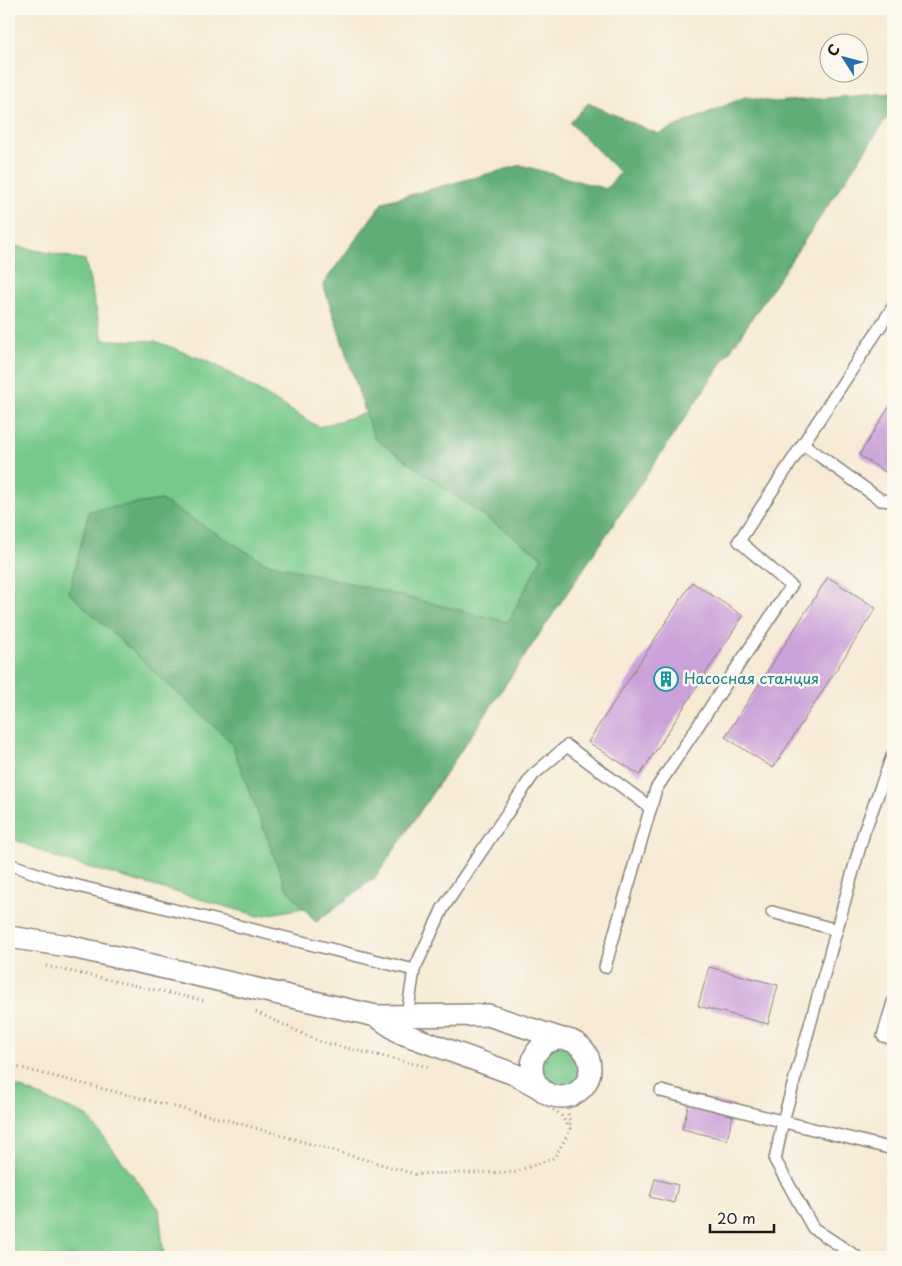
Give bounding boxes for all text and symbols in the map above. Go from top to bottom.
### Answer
north arrow [820,32,870,82]
text: С [821,40,845,60]
building icon: Насосная станция [653,666,679,692]
place label: Насосная станция [684,666,819,689]
scale bar [710,1201,773,1233]
text: 20 m [717,1206,756,1229]

